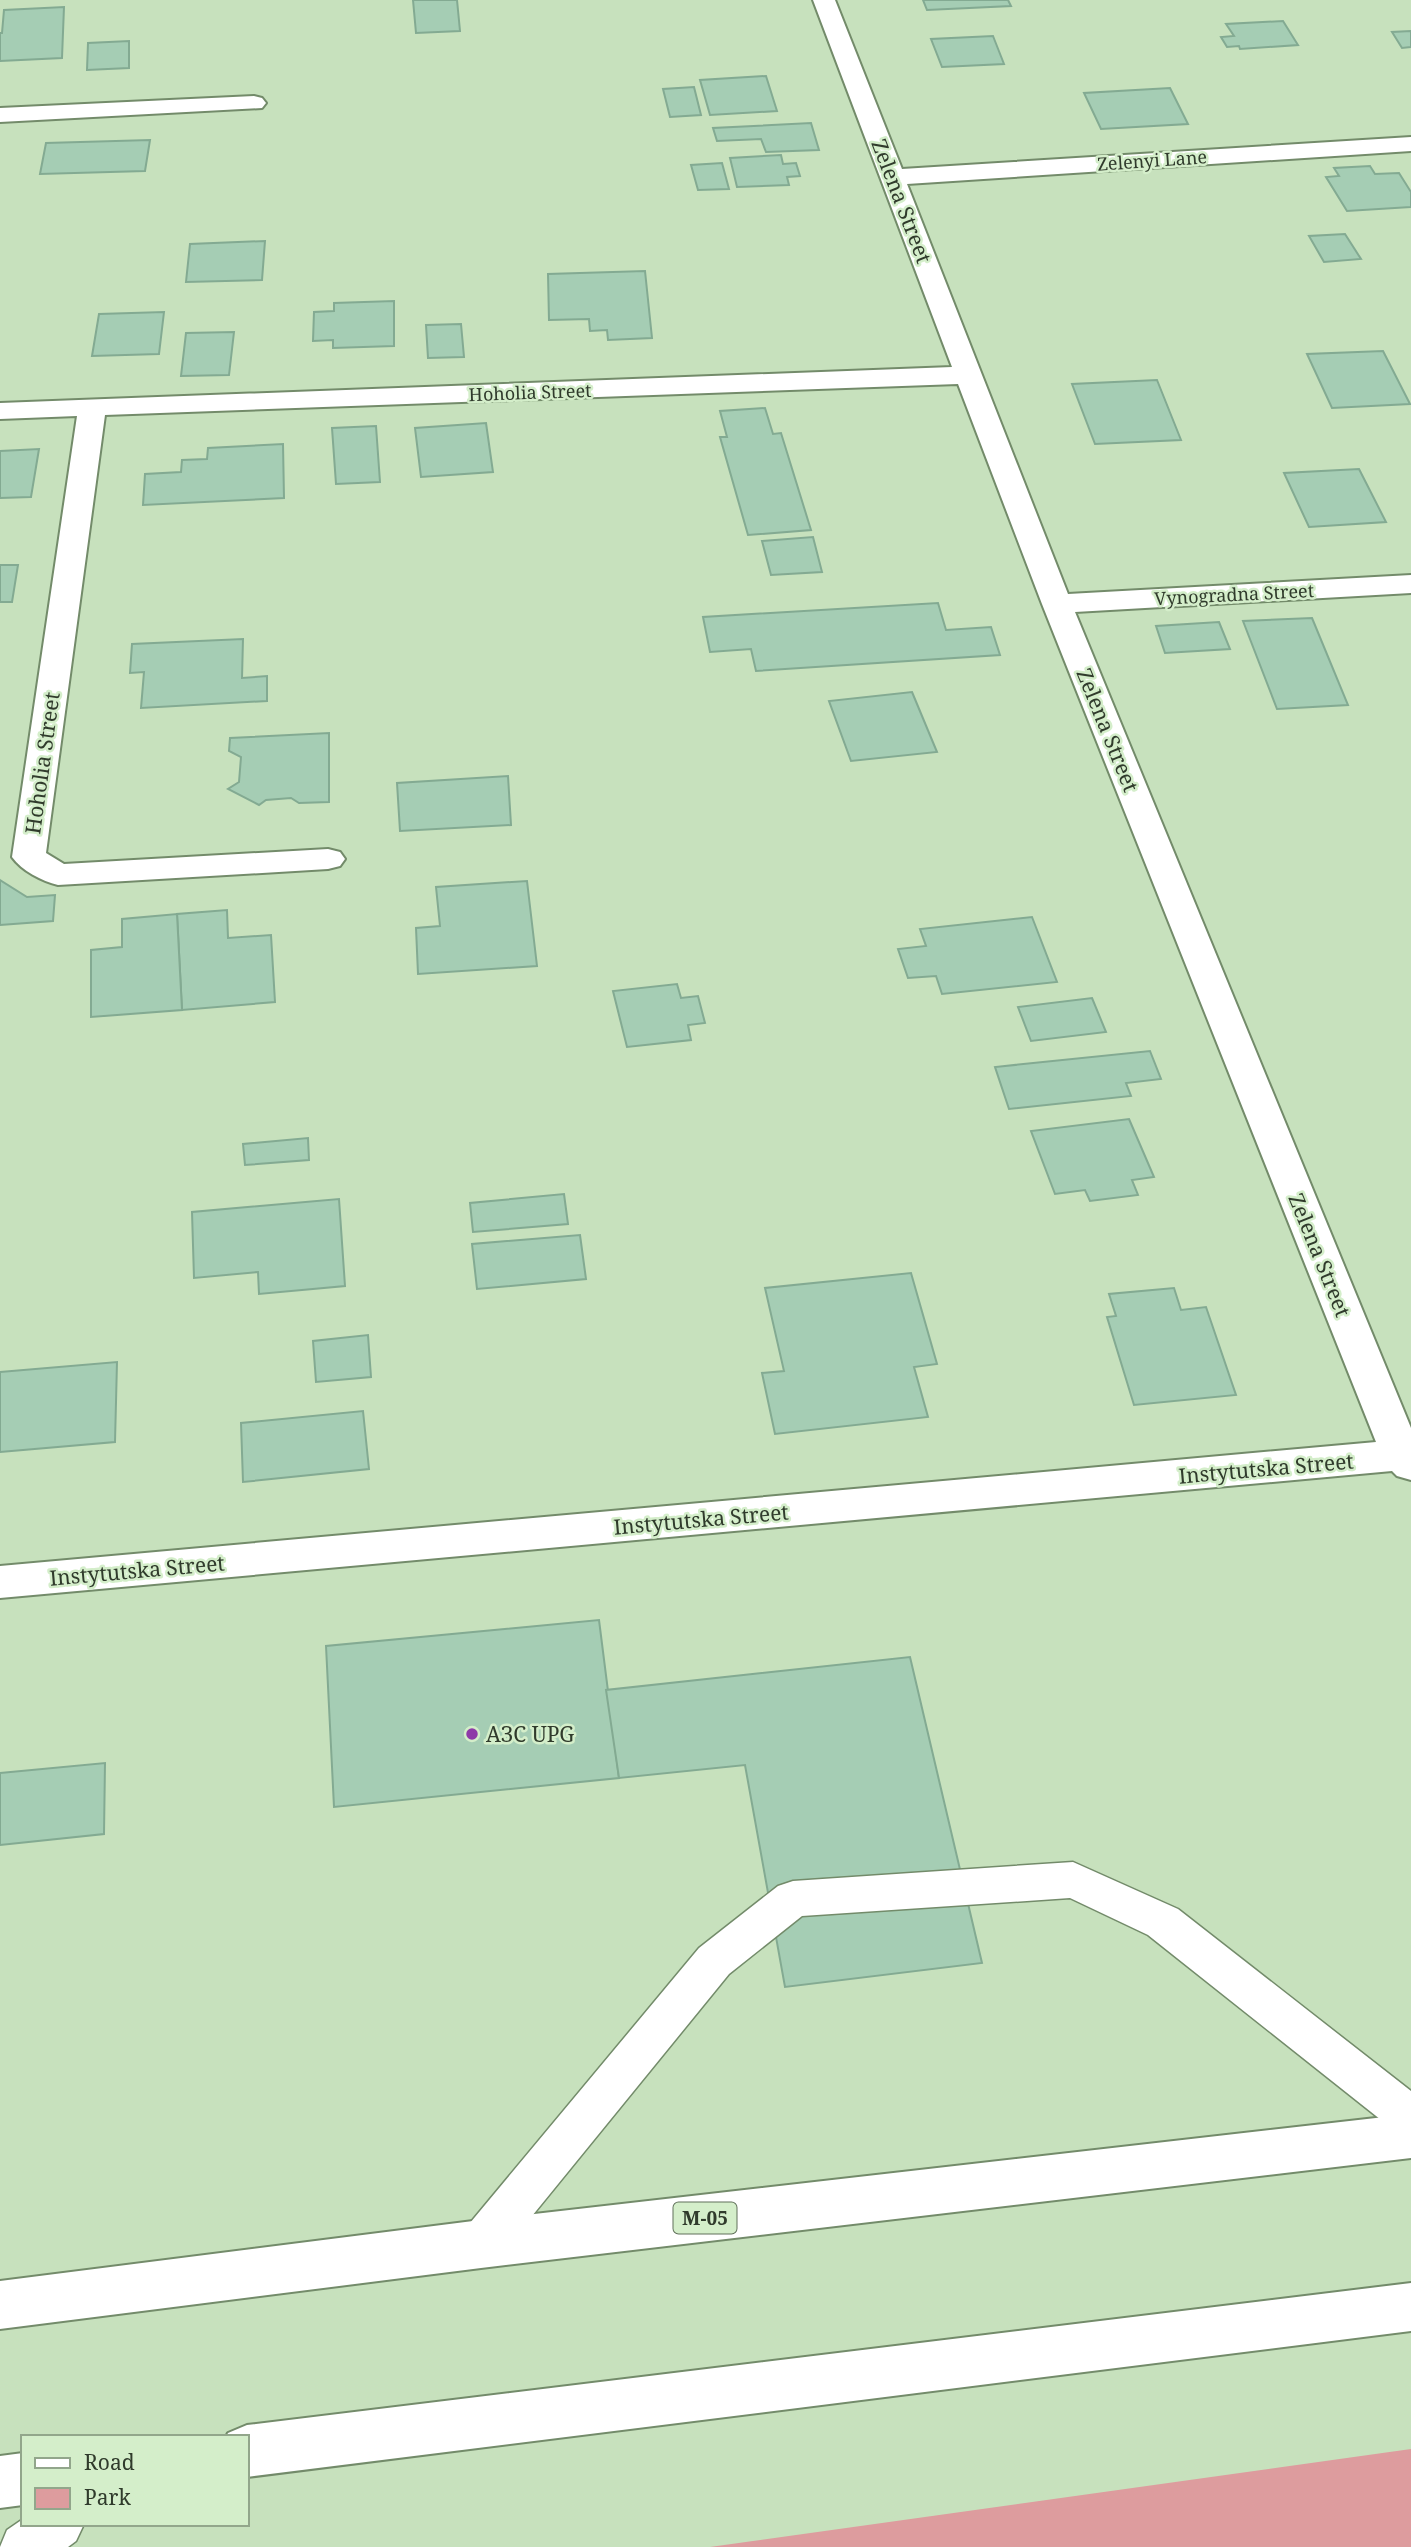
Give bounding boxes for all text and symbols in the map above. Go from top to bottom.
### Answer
street label: Zelena Street [865,135,939,267]
street label: Zelenyi Lane [1096,144,1208,176]
street label: Hoholia Street [468,378,592,406]
street label: Vynogradna Street [1154,578,1314,610]
street label: Zelena Street [1071,664,1145,796]
street label: Hoholia Street [18,690,66,836]
street label: Zelena Street [1283,1189,1357,1321]
street label: Instytutska Street [1177,1446,1355,1490]
street label: Instytutska Street [612,1497,790,1541]
street label: Instytutska Street [48,1548,226,1592]
place label: АЗС UPG [486,1720,574,1748]
marker: АЗС UPG [464,1726,480,1742]
road number: М-05 [674,2202,736,2234]
legend [21,2435,248,2526]
text: Road [84,2448,135,2476]
text: Park [84,2483,131,2511]

